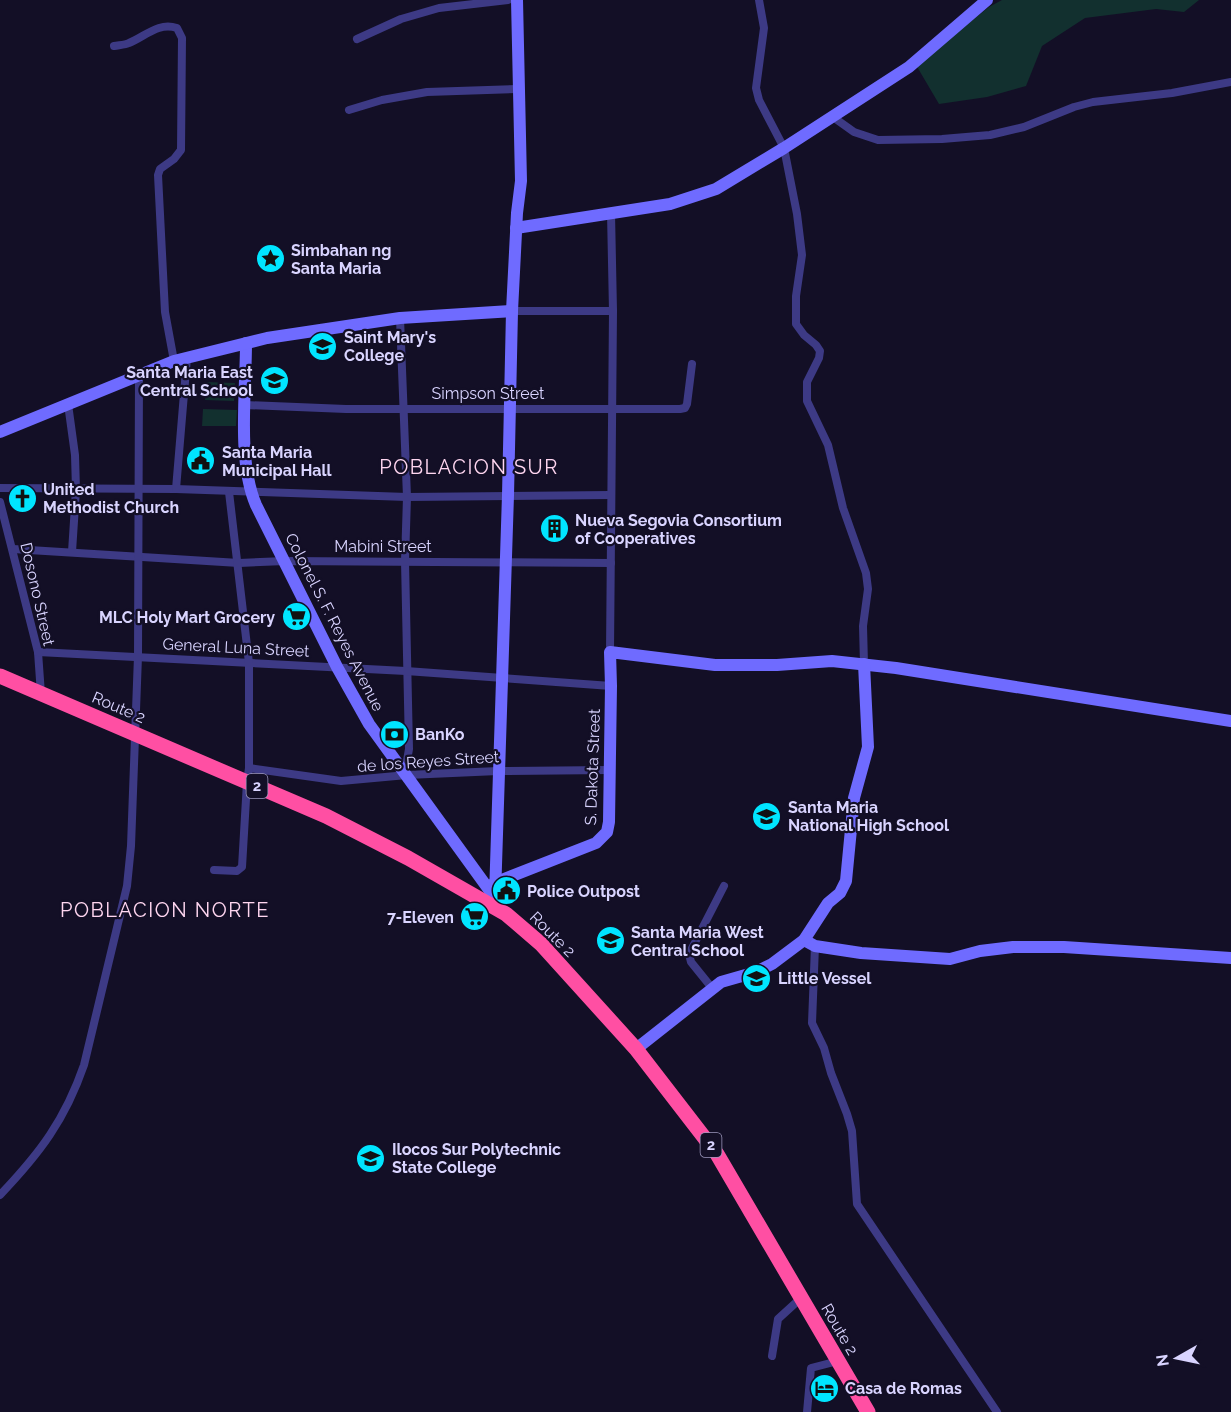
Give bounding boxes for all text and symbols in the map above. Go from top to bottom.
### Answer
place label: Simbahan ng Santa Maria [291,241,391,278]
place icon: Simbahan ng Santa Maria [254,243,286,275]
place label: Saint Mary's College [344,328,436,365]
school or university icon: Saint Mary's College [307,330,339,362]
place label: Santa Maria East Central School [126,363,254,400]
school or university icon: Santa Maria East Central School [258,365,290,397]
street label: Simpson Street [432,384,545,403]
place label: Santa Maria Municipal Hall [222,443,332,480]
public building icon: Santa Maria Municipal Hall [185,445,217,477]
district label: POBLACION SUR [379,455,559,479]
place label: United Methodist Church [43,480,179,517]
church icon: United Methodist Church [6,482,38,514]
place label: Nueva Segovia Consortium of Cooperatives [575,511,782,548]
building icon: Nueva Segovia Consortium of Cooperatives [538,513,570,545]
street label: Colonel S. F. Reyes Avenue [281,530,388,715]
street label: Mabini Street [334,537,432,556]
street label: Dosono Street [16,541,59,648]
supermarket icon: MLC Holy Mart Grocery [280,601,312,633]
place label: MLC Holy Mart Grocery [99,608,275,627]
street label: General Luna Street [162,634,311,661]
street label: Route 2 [89,688,148,727]
street label: S. Dakota Street [581,708,604,826]
bank icon: BanKo [378,718,410,750]
place label: BanKo [415,725,465,744]
street label: de los Reyes Street [356,747,500,776]
road number: 2 [246,774,268,798]
place label: Santa Maria National High School [788,798,950,835]
school or university icon: Santa Maria National High School [751,800,783,832]
public building icon: Police Outpost [490,875,522,907]
place label: Police Outpost [527,882,640,901]
district label: POBLACION NORTE [60,898,270,922]
supermarket icon: 7-Eleven [459,901,491,933]
place label: 7-Eleven [387,908,454,927]
street label: Route 2 [526,908,579,961]
place label: Santa Maria West Central School [631,923,764,960]
school or university icon: Santa Maria West Central School [594,925,626,957]
school or university icon: Little Vessel [741,962,773,994]
place label: Little Vessel [778,969,872,988]
road number: 2 [700,1133,722,1157]
place label: Ilocos Sur Polytechnic State College [392,1140,561,1177]
school or university icon: Ilocos Sur Polytechnic State College [355,1142,387,1174]
street label: Route 2 [817,1300,862,1358]
north arrow [1147,1328,1207,1388]
text: N [1152,1353,1173,1368]
hotel icon: Casa de Romas [808,1372,840,1404]
place label: Casa de Romas [845,1379,962,1398]

